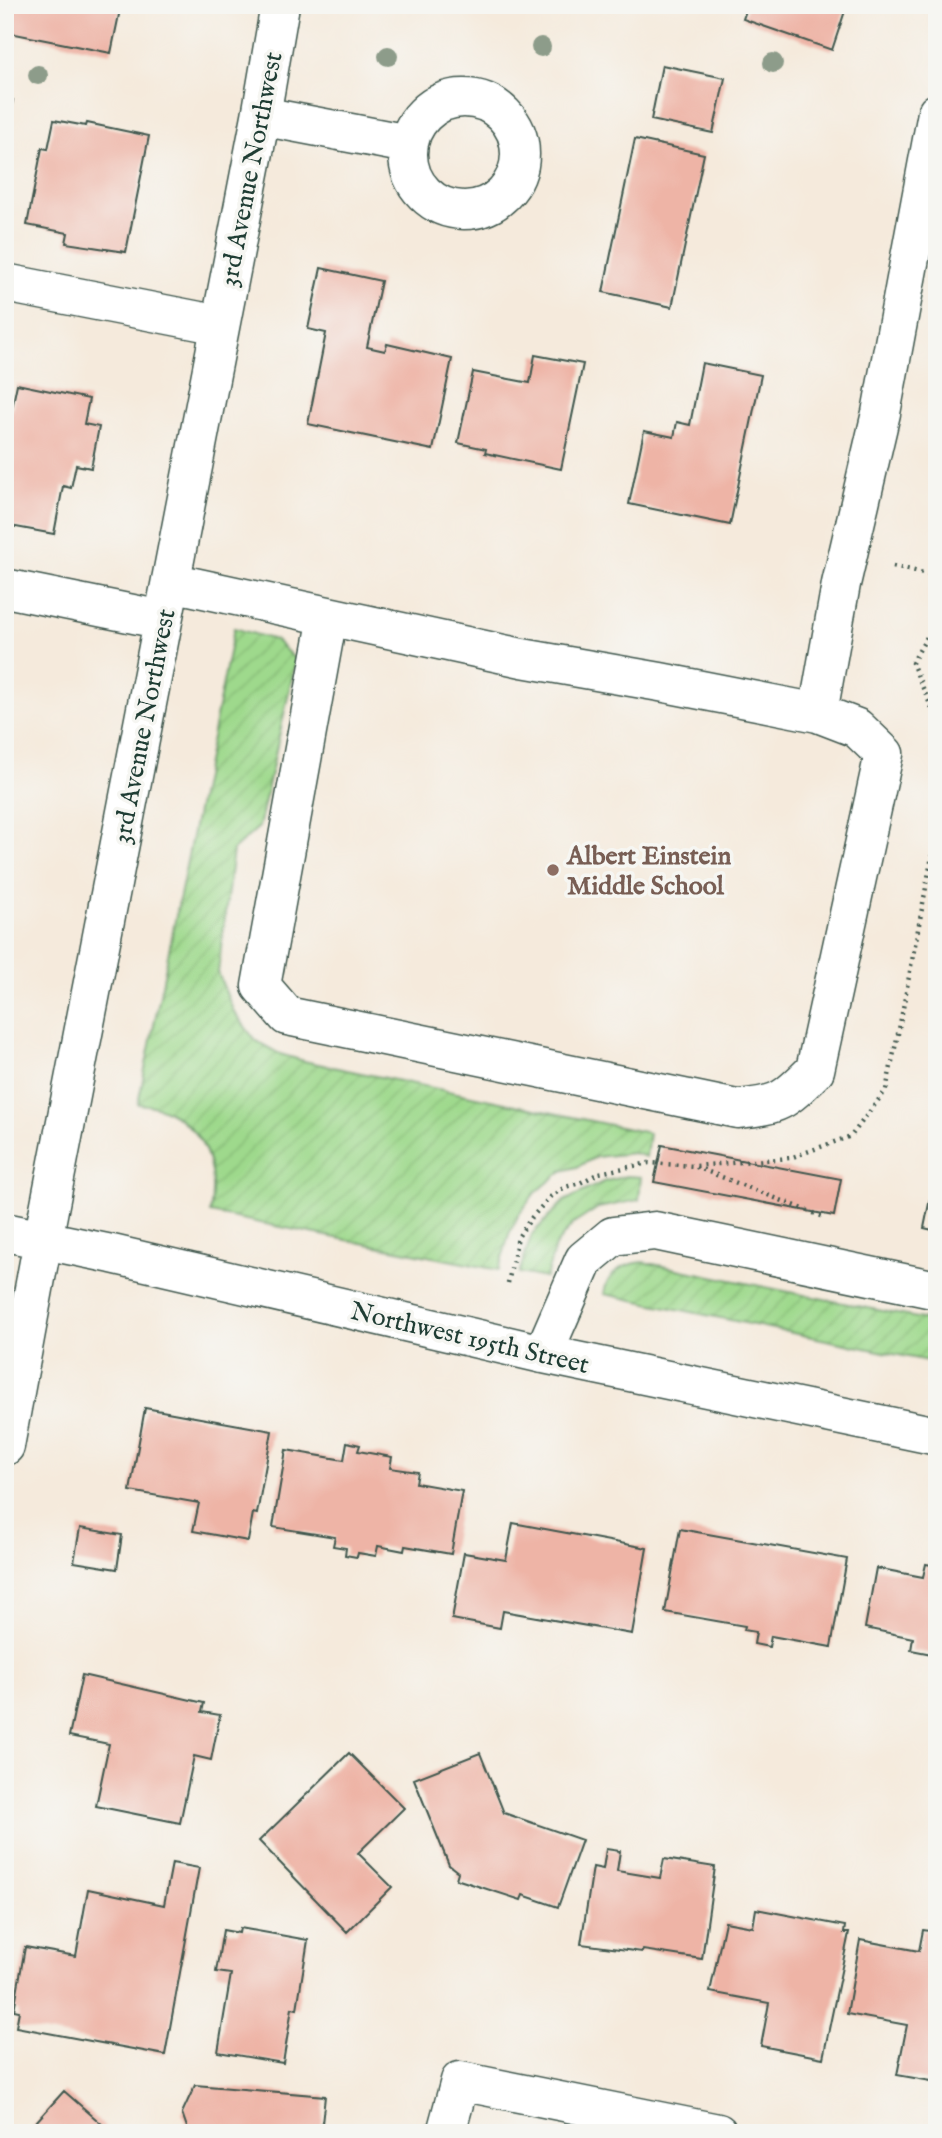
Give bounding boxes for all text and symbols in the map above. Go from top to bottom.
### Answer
street label: 3rd Avenue Northwest [213,49,290,289]
street label: 3rd Avenue Northwest [106,606,183,846]
place label: Albert Einstein Middle School [566,840,731,903]
marker: Albert Einstein Middle School [545,862,561,878]
street label: Northwest 195th Street [347,1295,592,1382]

